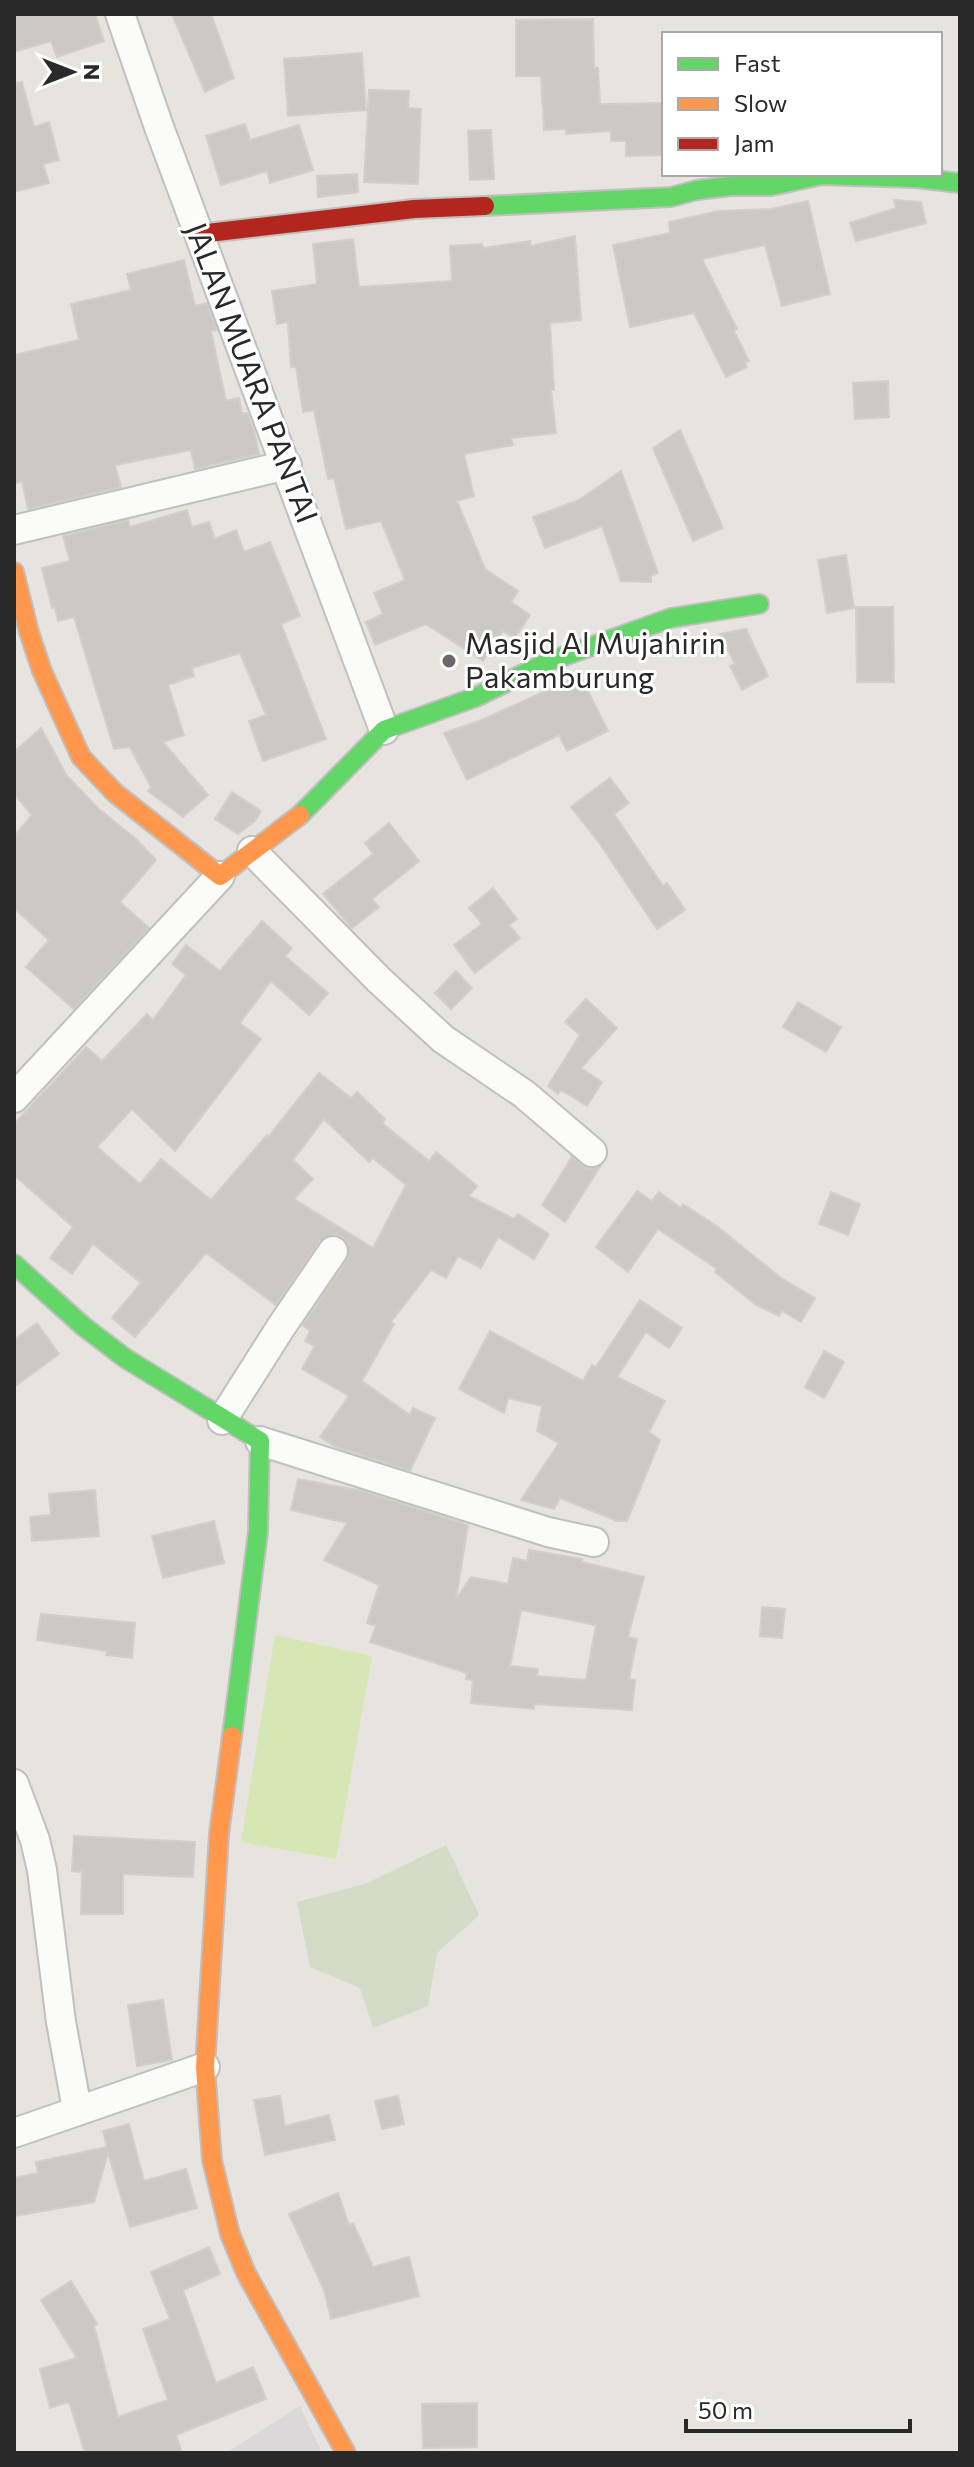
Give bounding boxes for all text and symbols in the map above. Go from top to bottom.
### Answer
north arrow [32,32,112,112]
legend [662,32,942,176]
text: Fast [734,48,781,77]
text: N [79,64,106,80]
text: Slow [734,88,787,117]
text: Jam [734,128,774,157]
street label: JALAN MUARA PANTAI [179,217,328,527]
place label: Masjid Al Mujahirin Pakamburung [465,623,726,694]
marker: Masjid Al Mujahirin Pakamburung [440,652,458,670]
scale bar [686,2383,910,2433]
text: 50 m [698,2395,753,2424]

